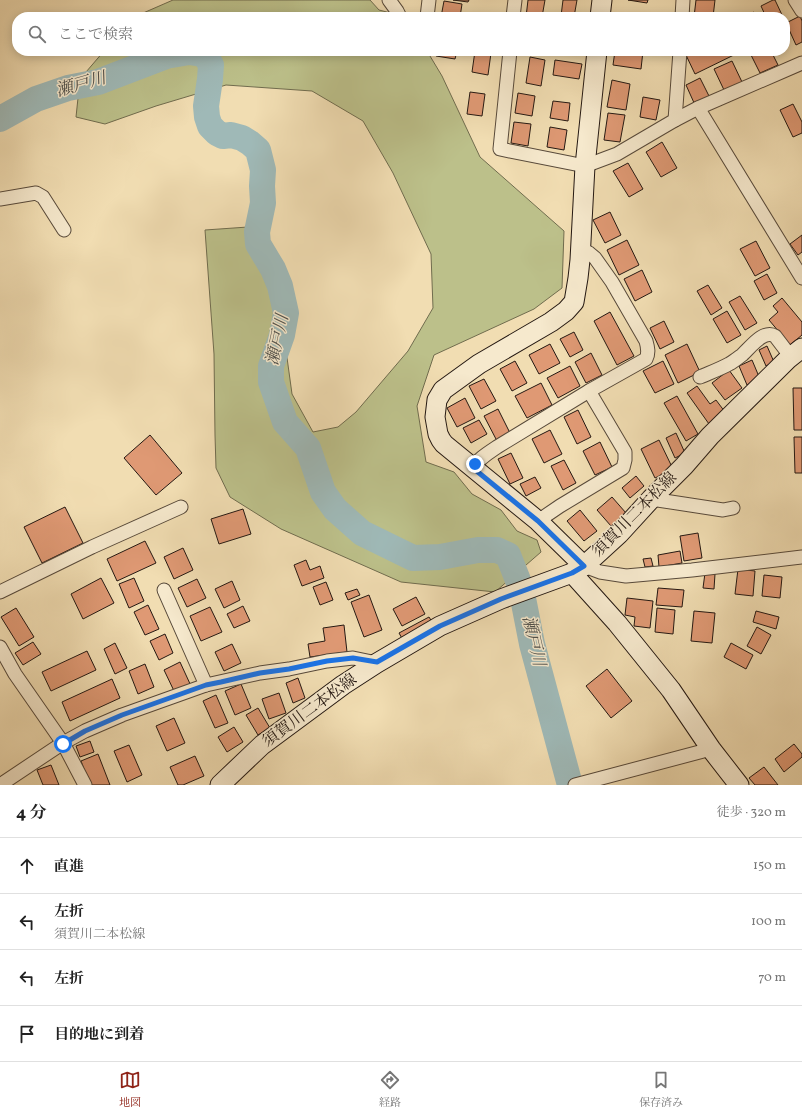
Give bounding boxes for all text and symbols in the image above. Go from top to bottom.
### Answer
search box [12,12,790,56]
icon: search [26,23,48,45]
text: ここで検索 [58,25,133,46]
water label: 瀬戸川 [53,66,111,103]
water label: 瀬戸川 [261,311,295,367]
route end [466,455,484,473]
street label: 須賀川二本松線 [588,468,682,562]
water label: 瀬戸川 [516,614,550,670]
street label: 須賀川二本松線 [258,669,362,753]
route start [54,735,72,753]
text: 4 分 [16,802,47,825]
text: 徒歩 · 320 m [717,804,786,822]
icon: ahead [16,855,38,877]
text: 直進 [54,857,84,878]
text: 150 m [753,857,786,875]
text: 左折 [54,902,84,923]
icon: left [16,911,38,933]
text: 100 m [751,913,786,931]
text: 須賀川二本松線 [54,926,145,944]
icon: left [16,967,38,989]
text: 左折 [54,969,84,990]
text: 70 m [758,969,786,987]
icon: arrive [16,1023,38,1045]
text: 目的地に到着 [54,1025,144,1046]
tab: 地図 [119,1069,141,1111]
tab: 経路 [379,1069,401,1111]
tab: 保存済み [639,1069,683,1111]

